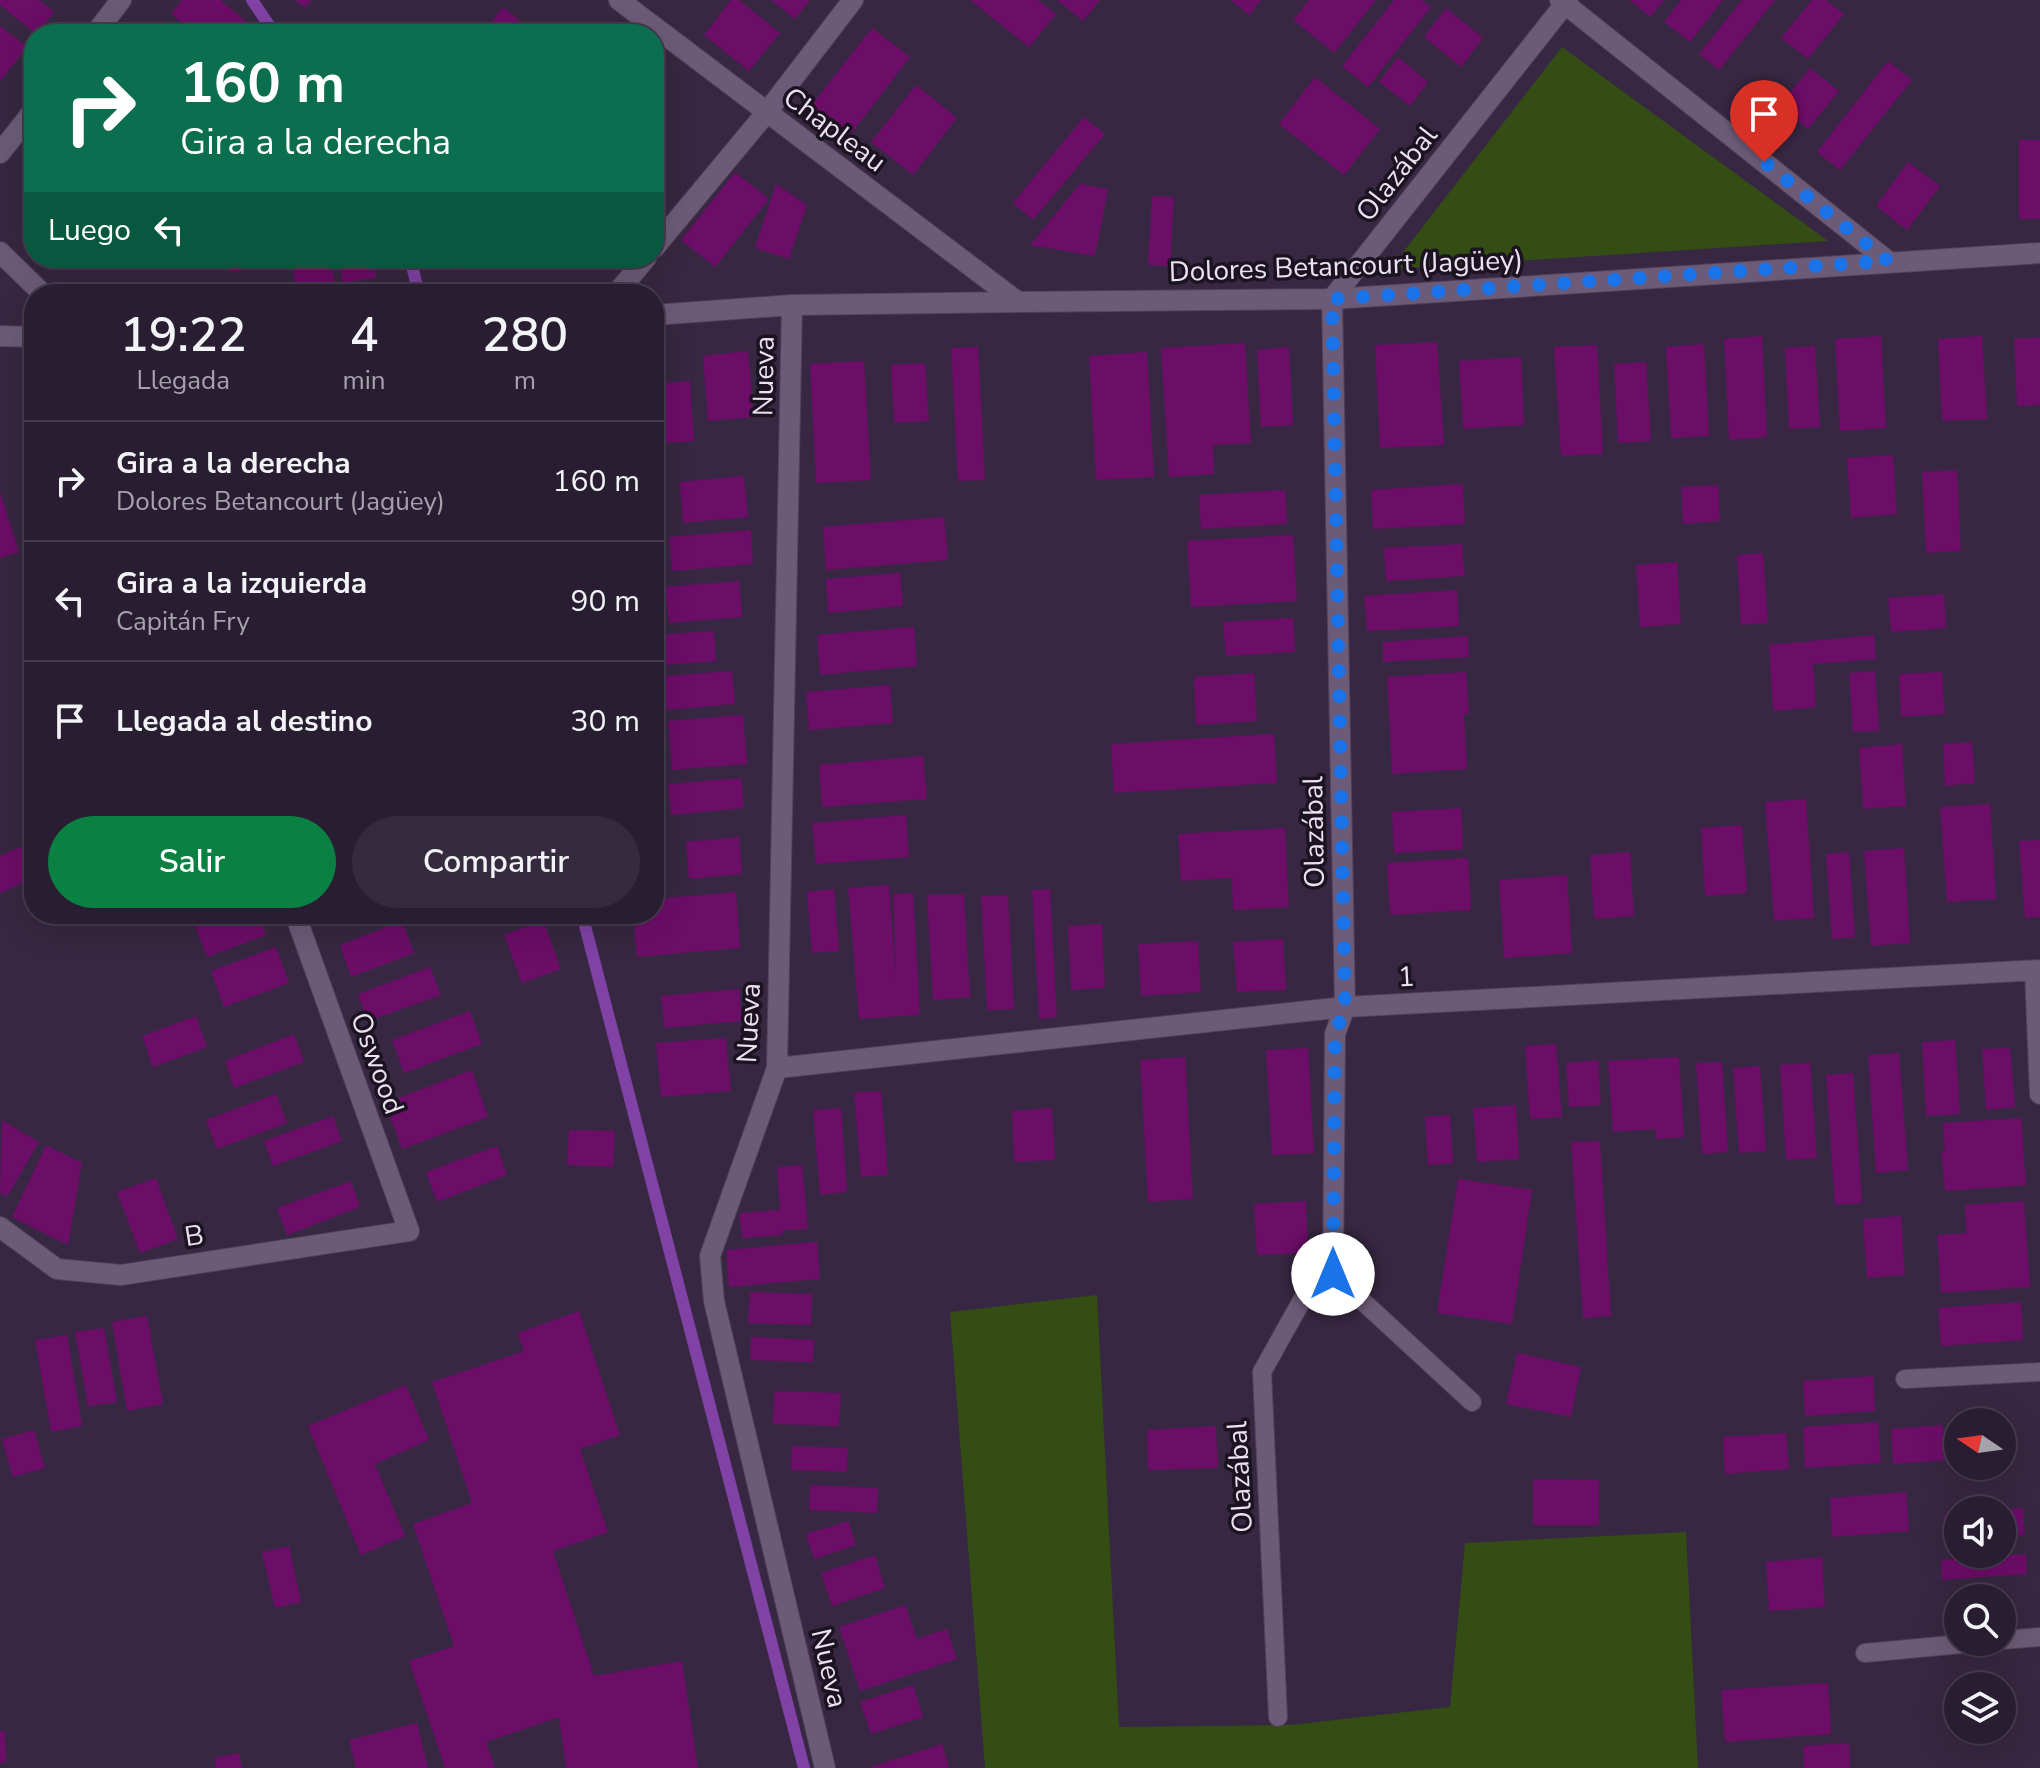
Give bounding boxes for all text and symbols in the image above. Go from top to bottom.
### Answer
text: 160 m [180,45,345,122]
icon: right [48,56,152,160]
street label: Chapleau [775,79,894,181]
pin [1730,80,1798,162]
icon: arrive [1742,92,1786,136]
street label: Olazábal [1347,117,1447,229]
text: Gira a la derecha [180,118,451,167]
icon: left [147,208,191,252]
text: Luego [48,210,131,251]
street label: Dolores Betancourt (Jagüey) [1168,241,1524,291]
text: 19:22 [120,302,247,368]
text: 4 [350,302,378,368]
text: 280 [482,302,568,368]
street label: Nueva [744,336,784,416]
text: Llegada [137,363,230,398]
text: min [343,363,386,398]
text: m [514,363,536,398]
text: Gira a la derecha [116,443,351,484]
icon: right [48,459,92,503]
text: 160 m [553,461,640,502]
text: Dolores Betancourt (Jagüey) [116,484,445,519]
text: Gira a la izquierda [116,563,367,604]
icon: left [48,579,92,623]
text: 90 m [571,581,640,622]
text: Capitán Fry [116,604,250,639]
icon: arrive [48,699,92,743]
text: Llegada al destino [116,701,372,742]
text: 30 m [571,701,640,742]
street label: Olazábal [1294,775,1334,888]
button: Salir [48,816,336,908]
button: Compartir [352,816,640,908]
street label: 1 [1397,958,1415,996]
street label: Nueva [728,982,770,1064]
street label: Oswood [341,1007,413,1119]
street label: B [182,1216,206,1256]
position arrow [1291,1232,1375,1316]
north arrow [1944,1408,2016,1480]
map controls [1944,1408,2016,1744]
street label: Olazábal [1218,1419,1262,1534]
button: sound [1944,1496,2016,1568]
button: search [1944,1584,2016,1656]
street label: Nueva [802,1625,857,1712]
button: layers [1944,1672,2016,1744]

